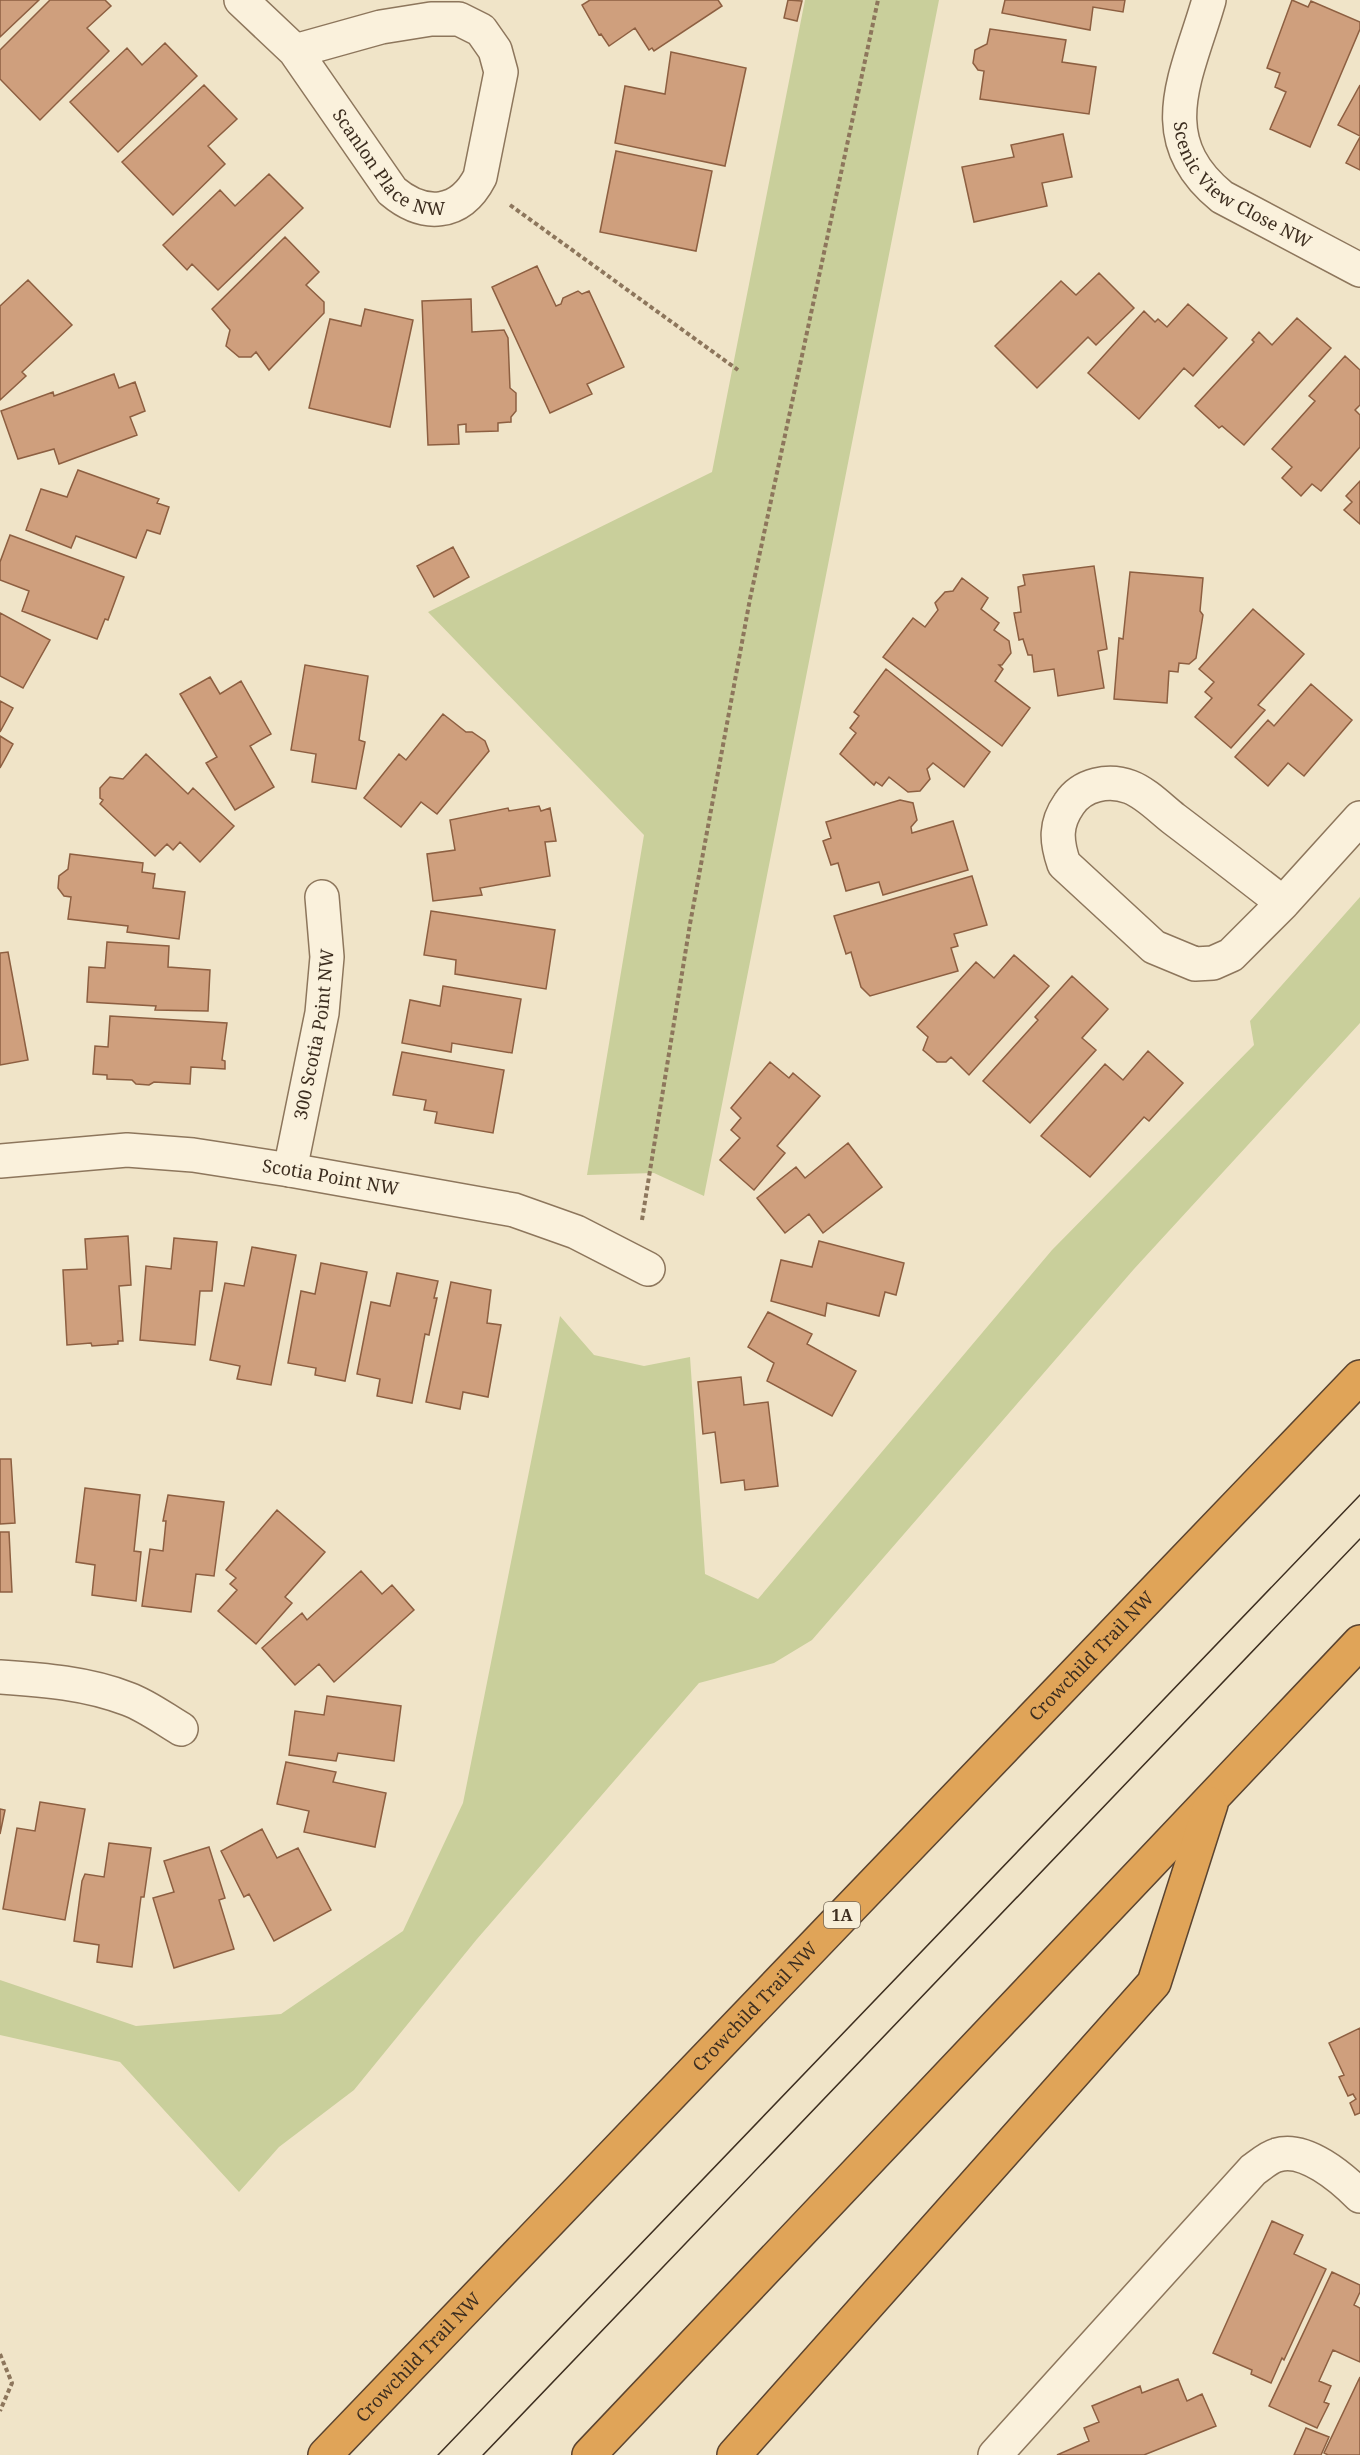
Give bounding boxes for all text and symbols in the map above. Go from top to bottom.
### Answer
street label: Scanlon Place NW [328,104,446,220]
street label: Scenic View Close NW [1169,120,1316,253]
street label: 300 Scotia Point NW [288,948,339,1122]
street label: Scotia Point NW [261,1153,401,1200]
street label: Crowchild Trail NW [1023,1586,1159,1726]
road number: 1A [824,1902,860,1928]
street label: Crowchild Trail NW [687,1936,822,2076]
street label: Crowchild Trail NW [350,2287,486,2427]

